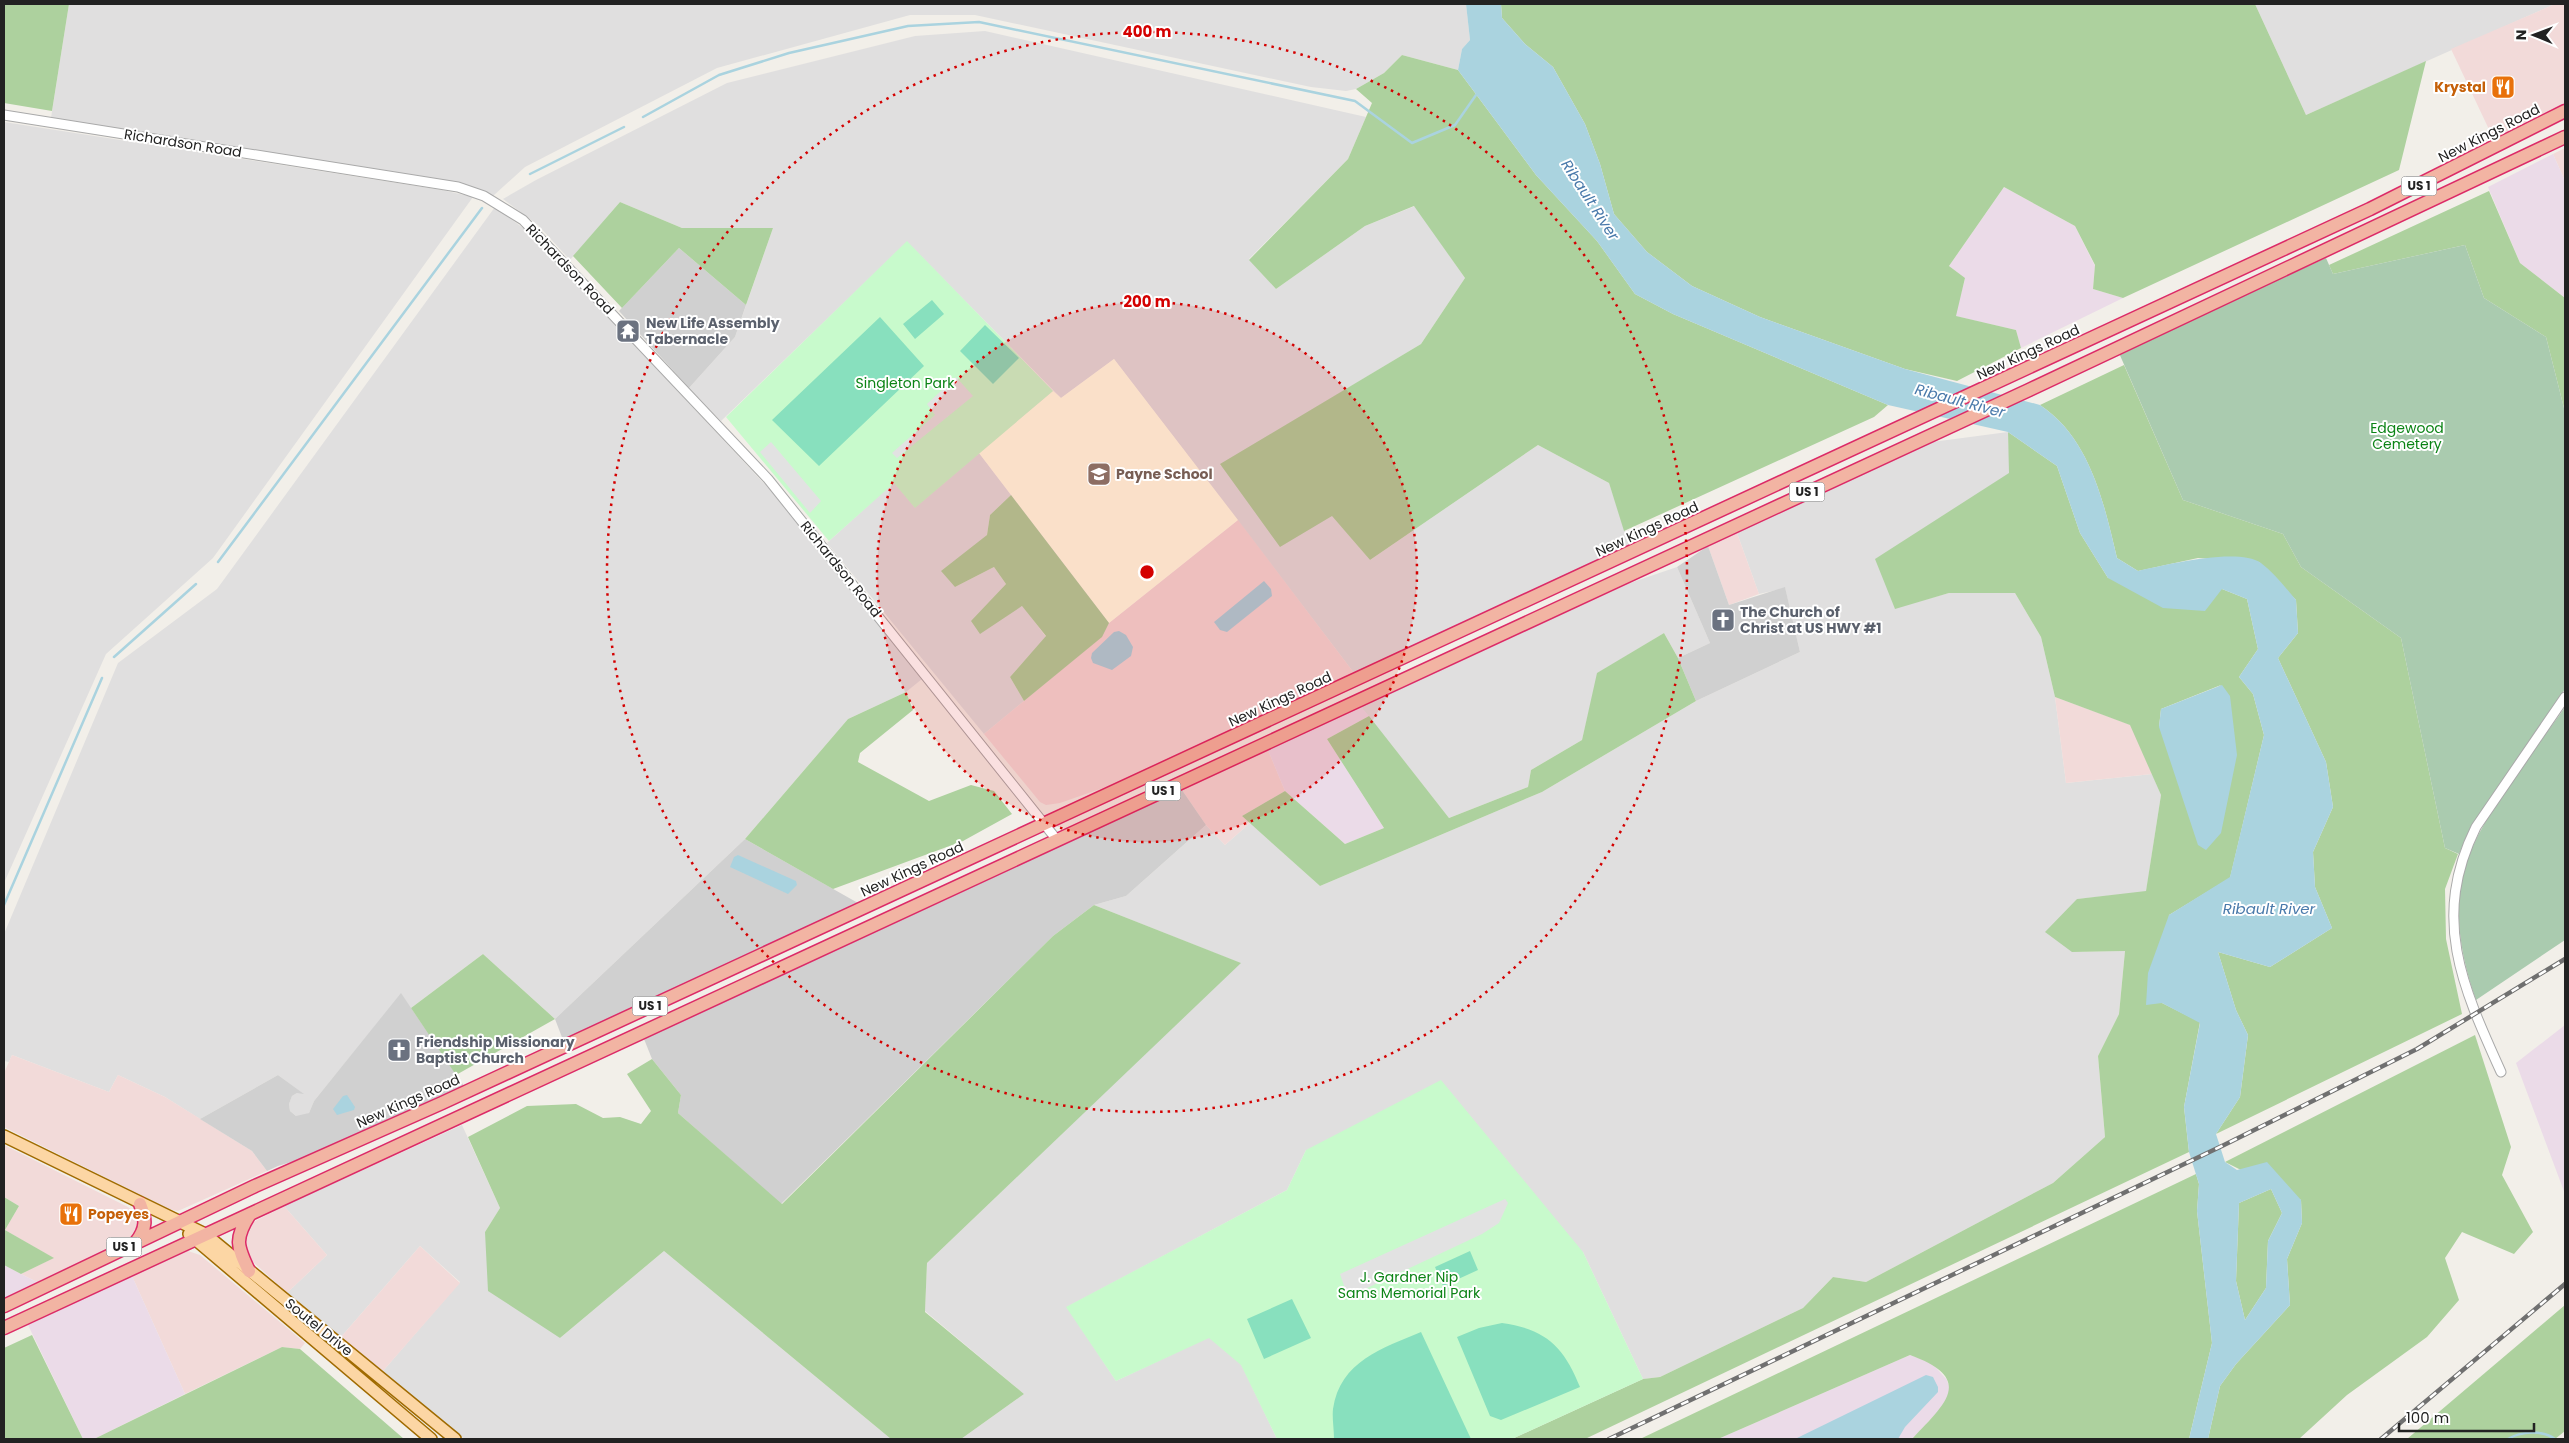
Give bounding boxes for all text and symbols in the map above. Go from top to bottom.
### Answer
north arrow [2509,10,2559,60]
text: 400 m [1123,21,1172,42]
text: N [2511,29,2531,40]
restaurant icon: Krystal [2490,74,2516,100]
place label: Krystal [2434,77,2486,97]
street label: New Kings Road [2435,99,2543,167]
street label: Richardson Road [123,124,243,162]
water label: Ribault River [1556,155,1625,245]
road number: US 1 [2402,177,2436,196]
street label: Richardson Road [521,219,619,319]
text: 200 m [1123,291,1171,312]
place label: New Life Assembly Tabernacle [646,313,780,349]
temple icon: New Life Assembly Tabernacle [615,318,641,344]
street label: New Kings Road [1973,319,2083,385]
park label: Singleton Park [856,373,955,393]
water label: Ribault River [1913,378,2008,423]
park label: Edgewood Cemetery [2370,418,2444,454]
school or university icon: Payne School [1086,461,1112,487]
place label: Payne School [1116,464,1213,484]
road number: US 1 [1790,482,1824,502]
street label: New Kings Road [1592,496,1702,562]
street label: Richardson Road [796,516,886,622]
centre of rings [1138,563,1156,581]
place label: The Church of Christ at US HWY #1 [1740,602,1882,638]
church icon: The Church of Christ at US HWY #1 [1710,607,1736,633]
street label: New Kings Road [1225,666,1335,732]
road number: US 1 [1146,781,1180,800]
street label: New Kings Road [857,836,967,902]
water label: Ribault River [2223,898,2316,919]
road number: US 1 [632,996,668,1016]
place label: Friendship Missionary Baptist Church [416,1032,575,1068]
church icon: Friendship Missionary Baptist Church [386,1037,412,1063]
street label: New Kings Road [353,1069,463,1133]
restaurant icon: Popeyes [58,1201,84,1227]
place label: Popeyes [88,1204,149,1224]
road number: US 1 [106,1238,142,1256]
park label: J. Gardner Nip Sams Memorial Park [1338,1267,1481,1303]
street label: Soutel Drive [281,1293,357,1361]
scale bar [2399,1400,2534,1432]
text: 100 m [2406,1407,2449,1428]

